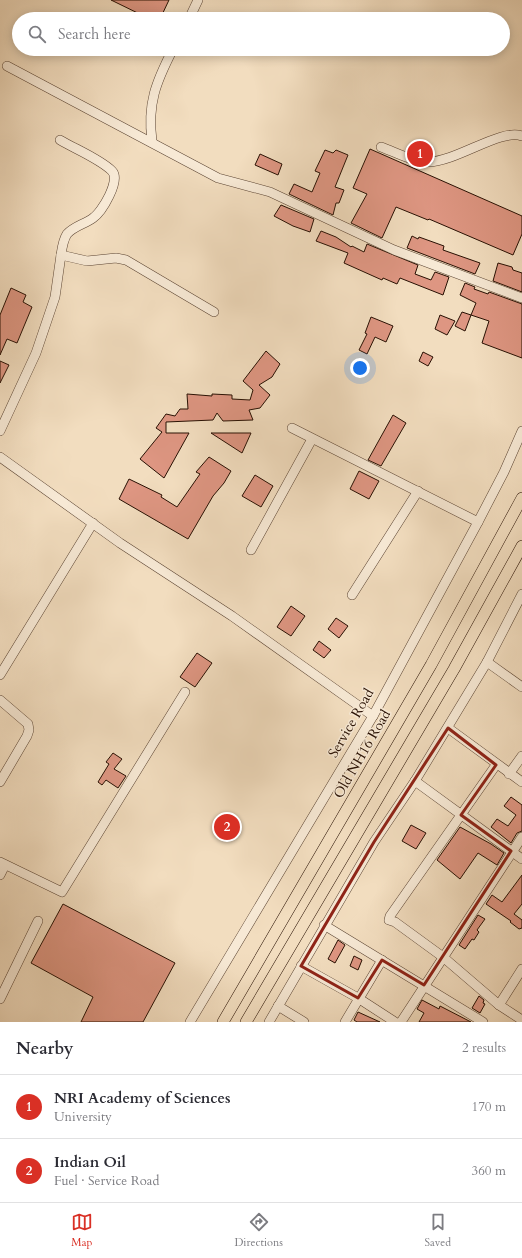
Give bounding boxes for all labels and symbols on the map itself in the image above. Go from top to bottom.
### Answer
pin: 1 [407,139,433,169]
your location [350,358,370,378]
street label: Service Road [324,685,379,761]
street label: Old NH16 Road [329,706,395,802]
pin: 2 [214,812,240,842]

